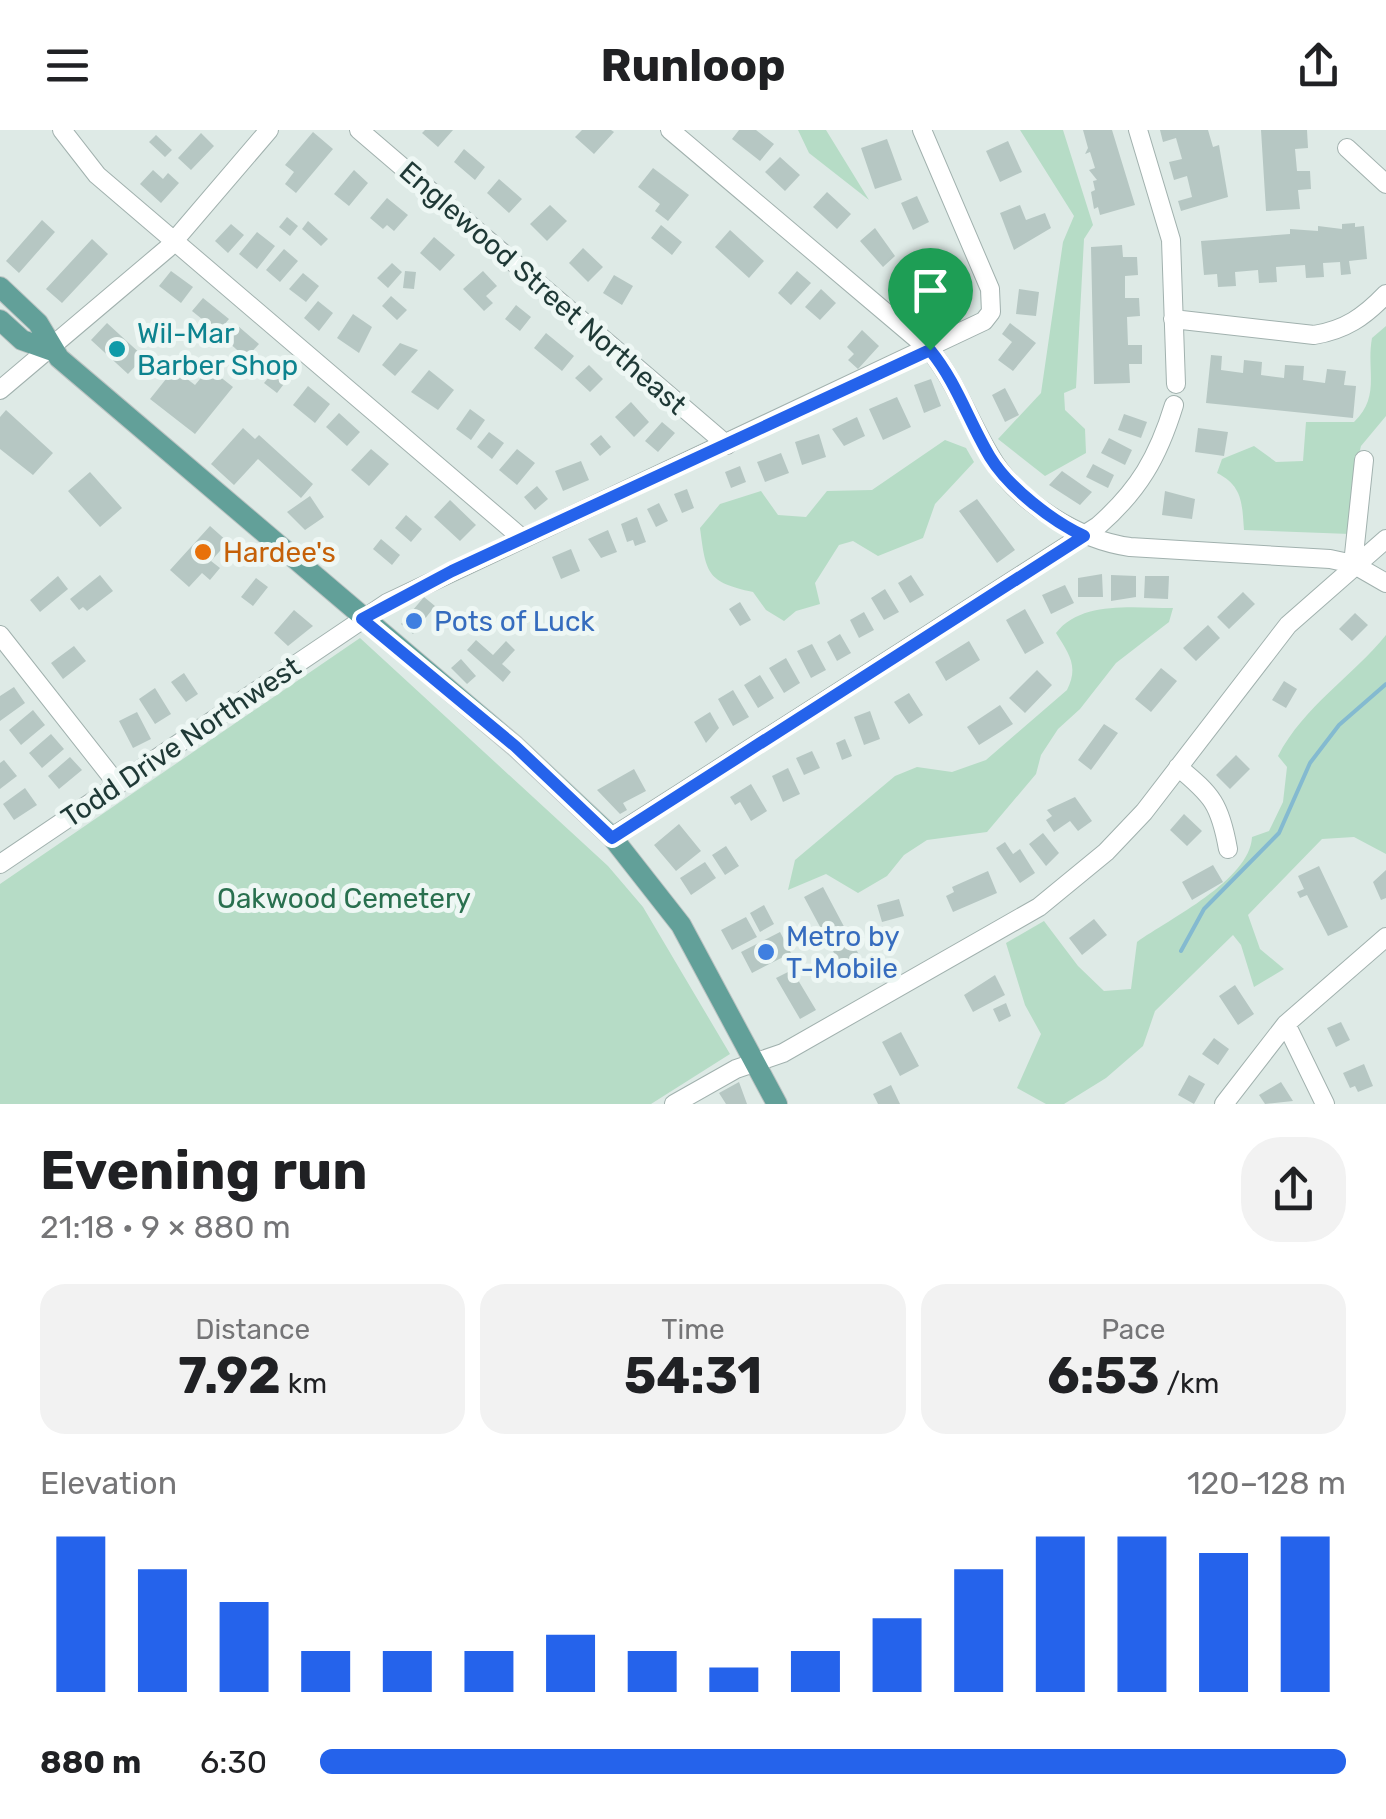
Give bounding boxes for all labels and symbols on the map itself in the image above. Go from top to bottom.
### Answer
street label: Englewood Street Northeast [393,155,693,421]
pin [888,248,973,351]
place label: Wil-Mar Barber Shop [137,317,298,382]
marker: Wil-Mar Barber Shop [106,338,128,360]
place label: Hardee's [223,536,336,569]
marker: Hardee's [192,541,214,563]
place label: Pots of Luck [434,605,595,638]
marker: Pots of Luck [403,610,425,632]
street label: Todd Drive Northwest [55,650,307,834]
park label: Oakwood Cemetery [217,882,471,915]
place label: Metro by T-Mobile [786,920,900,985]
marker: Metro by T-Mobile [755,941,777,963]

